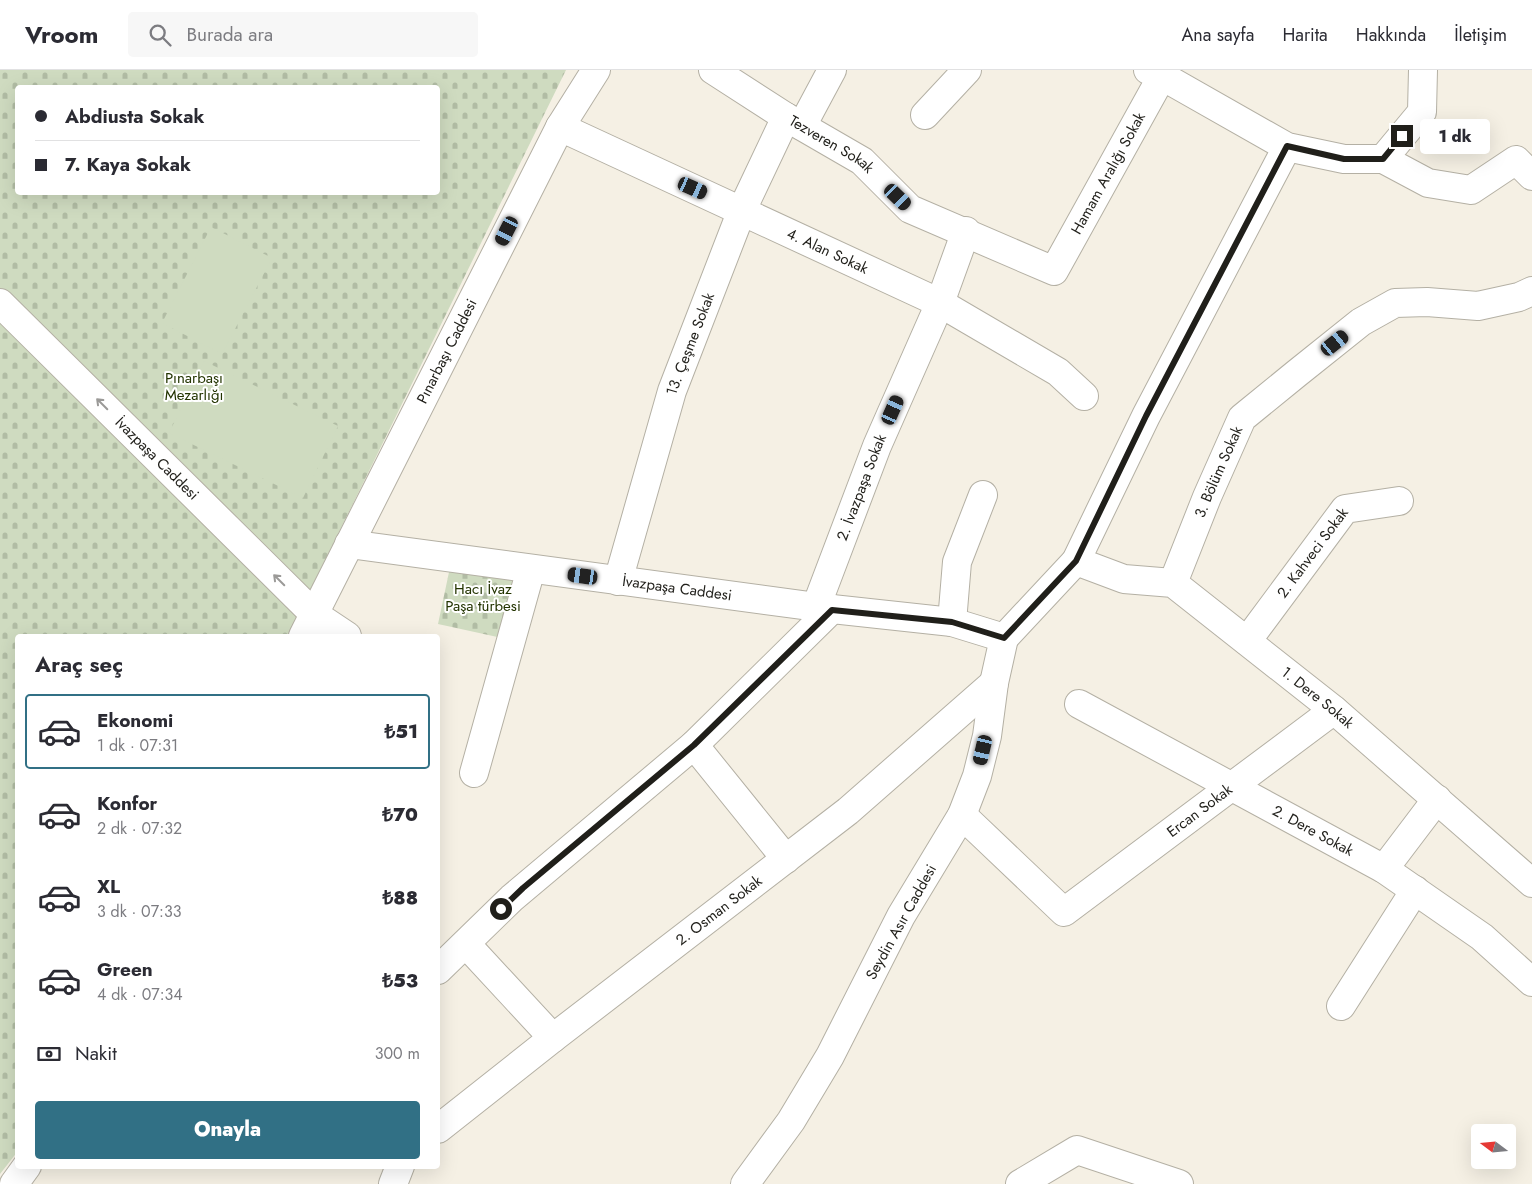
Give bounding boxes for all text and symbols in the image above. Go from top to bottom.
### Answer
search box [128,12,478,57]
text: Vroom [25,17,98,52]
icon: search [146,21,174,49]
text: Burada ara [186,21,273,48]
text: Ana sayfa [1181,22,1254,48]
text: Harita [1282,22,1328,48]
text: Hakkında [1356,22,1426,48]
text: İletişim [1454,22,1507,48]
text: Abdiusta Sokak [65,103,204,130]
street label: Hamam Aralığı Sokak [1065,108,1151,238]
street label: Tezveren Sokak [785,110,880,179]
callout: 1 dk [1420,118,1490,154]
route end [1391,125,1413,147]
text: 1 dk [1438,125,1472,148]
text: 7. Kaya Sokak [65,151,191,178]
car [676,175,709,201]
car [881,181,914,213]
car [493,214,520,248]
street label: 4. Alan Sokak [783,223,872,280]
street label: 13. Çeşme Sokak [660,289,720,398]
street label: Pınarbaşı Caddesi [411,295,482,407]
car [1318,328,1351,358]
park label: Pınarbaşı Mezarlığı [165,367,223,406]
car [880,393,905,427]
one-way arrow [96,398,108,410]
street label: İvazpaşa Caddesi [110,412,204,505]
street label: 3. Bölüm Sokak [1189,422,1248,521]
street label: 2. İvazpaşa Sokak [831,430,892,544]
street label: 2. Kahveci Sokak [1272,503,1354,602]
car [567,566,598,586]
street label: İvazpaşa Caddesi [621,570,733,606]
one-way arrow [273,574,286,586]
park label: Hacı İvaz Paşa türbesi [445,578,521,617]
text: Araç seç [35,648,123,680]
street label: 1. Dere Sokak [1277,661,1359,734]
text: Ekonomi [97,707,173,734]
icon: car [37,709,82,754]
text: ₺51 [384,718,418,745]
text: 1 dk · 07:31 [97,734,178,757]
car [972,734,993,766]
street label: Ercan Sokak [1162,779,1237,842]
text: Konfor [97,790,157,817]
icon: car [37,792,82,837]
street label: 2. Dere Sokak [1268,800,1358,862]
text: ₺70 [382,801,418,828]
text: 2 dk · 07:32 [97,817,182,840]
street label: Seydin Asır Caddesi [860,860,942,984]
street label: 2. Osman Sokak [671,870,767,951]
text: XL [97,873,120,900]
icon: car [37,875,82,920]
text: ₺88 [382,884,418,911]
route start [490,898,512,920]
text: 3 dk · 07:33 [97,900,181,923]
text: Green [97,956,153,983]
icon: car [37,958,82,1003]
text: ₺53 [382,967,418,994]
text: 4 dk · 07:34 [97,983,183,1006]
icon: cash [35,1040,63,1068]
text: Nakit [75,1040,117,1067]
text: 300 m [375,1042,420,1065]
button: Onayla [35,1101,420,1159]
north arrow [1471,1124,1516,1169]
map controls [1471,1124,1516,1169]

